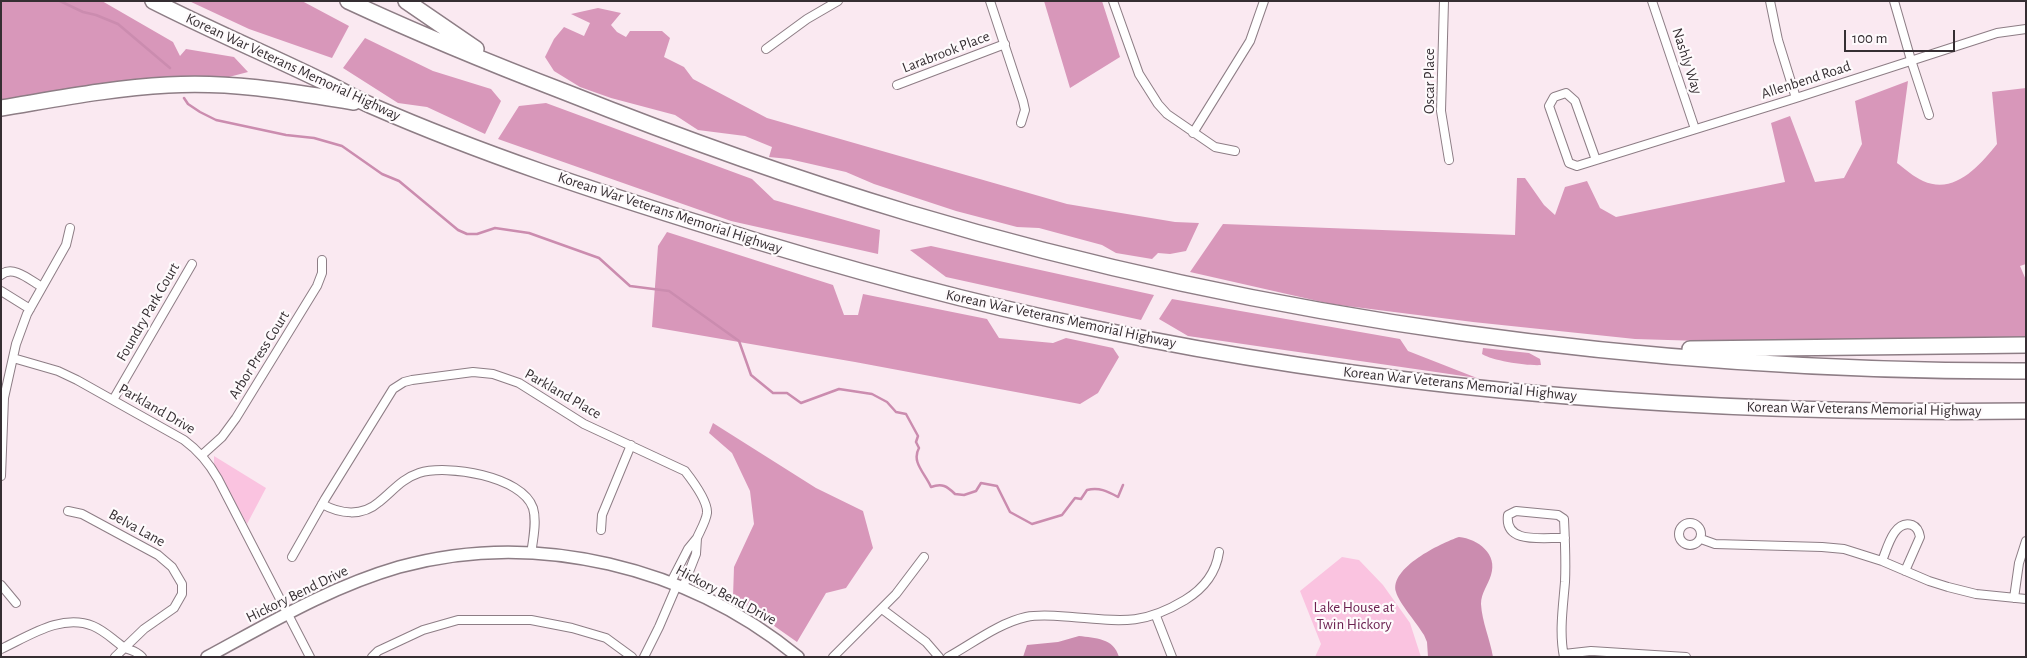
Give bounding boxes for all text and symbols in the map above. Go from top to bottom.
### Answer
street label: Korean War Veterans Memorial Highway [183,9,403,125]
scale bar [1847,20,1958,52]
street label: Nashly Way [1668,26,1706,96]
street label: Larabrook Place [900,27,992,77]
text: 100 m [1852,31,1887,46]
street label: Oscar Place [1420,48,1438,114]
street label: Allenbend Road [1759,57,1853,103]
street label: Korean War Veterans Memorial Highway [556,168,784,258]
street label: Foundry Park Court [113,260,183,364]
street label: Korean War Veterans Memorial Highway [944,286,1178,352]
street label: Arbor Press Court [225,308,293,402]
street label: Korean War Veterans Memorial Highway [1342,363,1578,405]
street label: Parkland Place [521,365,605,423]
street label: Parkland Drive [115,380,199,438]
street label: Korean War Veterans Memorial Highway [1746,398,1982,420]
street label: Belva Lane [106,505,168,551]
street label: Hickory Bend Drive [243,561,351,627]
street label: Hickory Bend Drive [673,561,779,629]
park label: Lake House at Twin Hickory [1314,598,1394,633]

